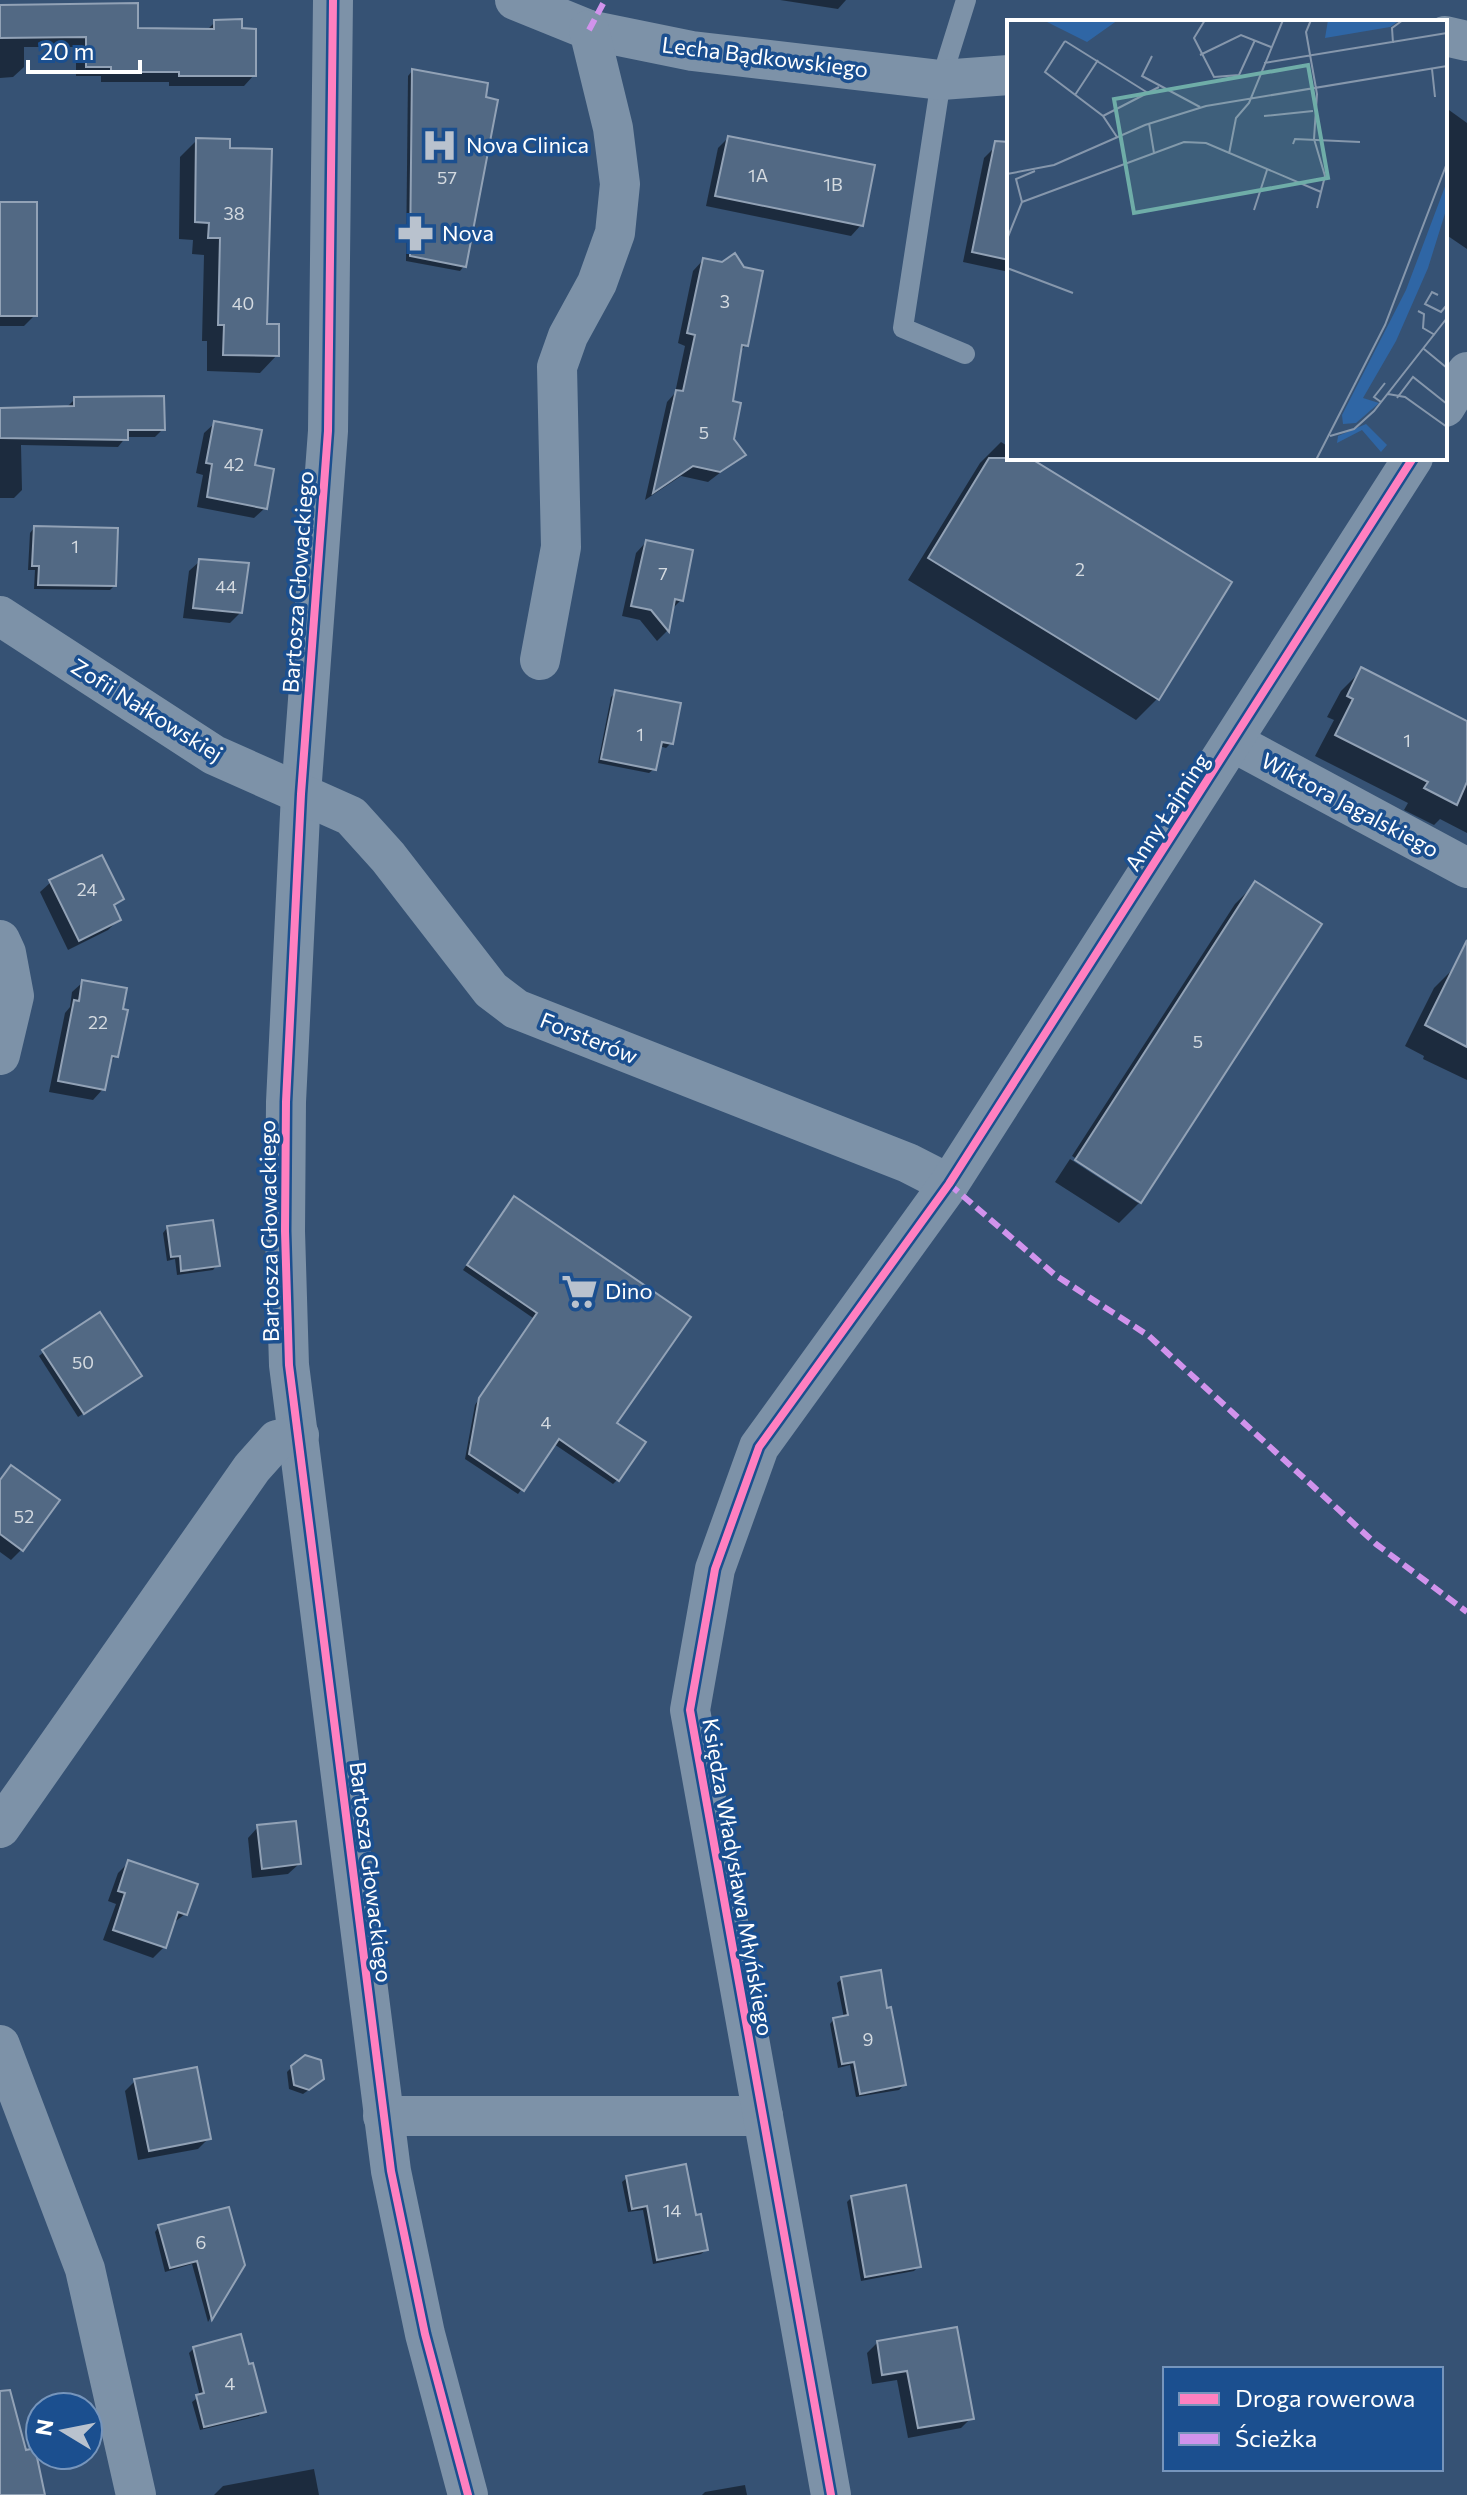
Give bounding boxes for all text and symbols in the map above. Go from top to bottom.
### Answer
inset map [1007,20,1447,460]
scale bar [28,24,140,74]
street label: Lecha Bądkowskiego [660,30,870,83]
text: 20 m [40,36,94,65]
hospital icon: Nova Clinica [421,126,459,164]
place label: Nova Clinica [466,131,589,158]
house number: 1A [748,164,768,186]
house number: 57 [437,166,457,188]
house number: 1B [823,173,843,195]
house number: 38 [223,202,245,224]
pharmacy icon: Nova [397,214,435,252]
place label: Nova [442,219,494,246]
house number: 3 [720,290,730,312]
house number: 40 [232,292,254,314]
house number: 5 [699,421,709,443]
house number: 42 [224,453,244,475]
street label: Bartosza Głowackiego [276,470,319,694]
house number: 1 [71,535,79,557]
house number: 2 [1075,558,1085,580]
house number: 7 [658,562,668,584]
house number: 44 [215,575,237,597]
street label: Zofii Nałkowskiej [67,652,228,767]
house number: 1 [636,723,644,745]
house number: 1 [1403,729,1411,751]
street label: Wiktora Jagalskiego [1257,746,1444,863]
street label: Anny Łajming [1118,748,1215,876]
house number: 24 [77,878,97,900]
street label: Forsterów [536,1006,642,1069]
house number: 22 [88,1011,108,1033]
house number: 5 [1193,1030,1203,1052]
street label: Bartosza Głowackiego [253,1120,284,1342]
supermarket icon: Dino [560,1272,598,1310]
place label: Dino [605,1277,653,1304]
house number: 50 [72,1351,94,1373]
house number: 4 [541,1411,552,1433]
house number: 52 [14,1505,34,1527]
street label: Księdza Władysława Młyńskiego [697,1716,780,2038]
street label: Bartosza Głowackiego [345,1760,398,1984]
house number: 9 [863,2028,873,2050]
house number: 14 [663,2199,681,2221]
house number: 6 [196,2231,206,2253]
legend [1163,2367,1443,2471]
house number: 4 [225,2372,236,2394]
text: Droga rowerowa [1235,2383,1415,2412]
north arrow [24,2391,104,2471]
text: N [29,2417,59,2438]
text: Ścieżka [1235,2423,1317,2452]

